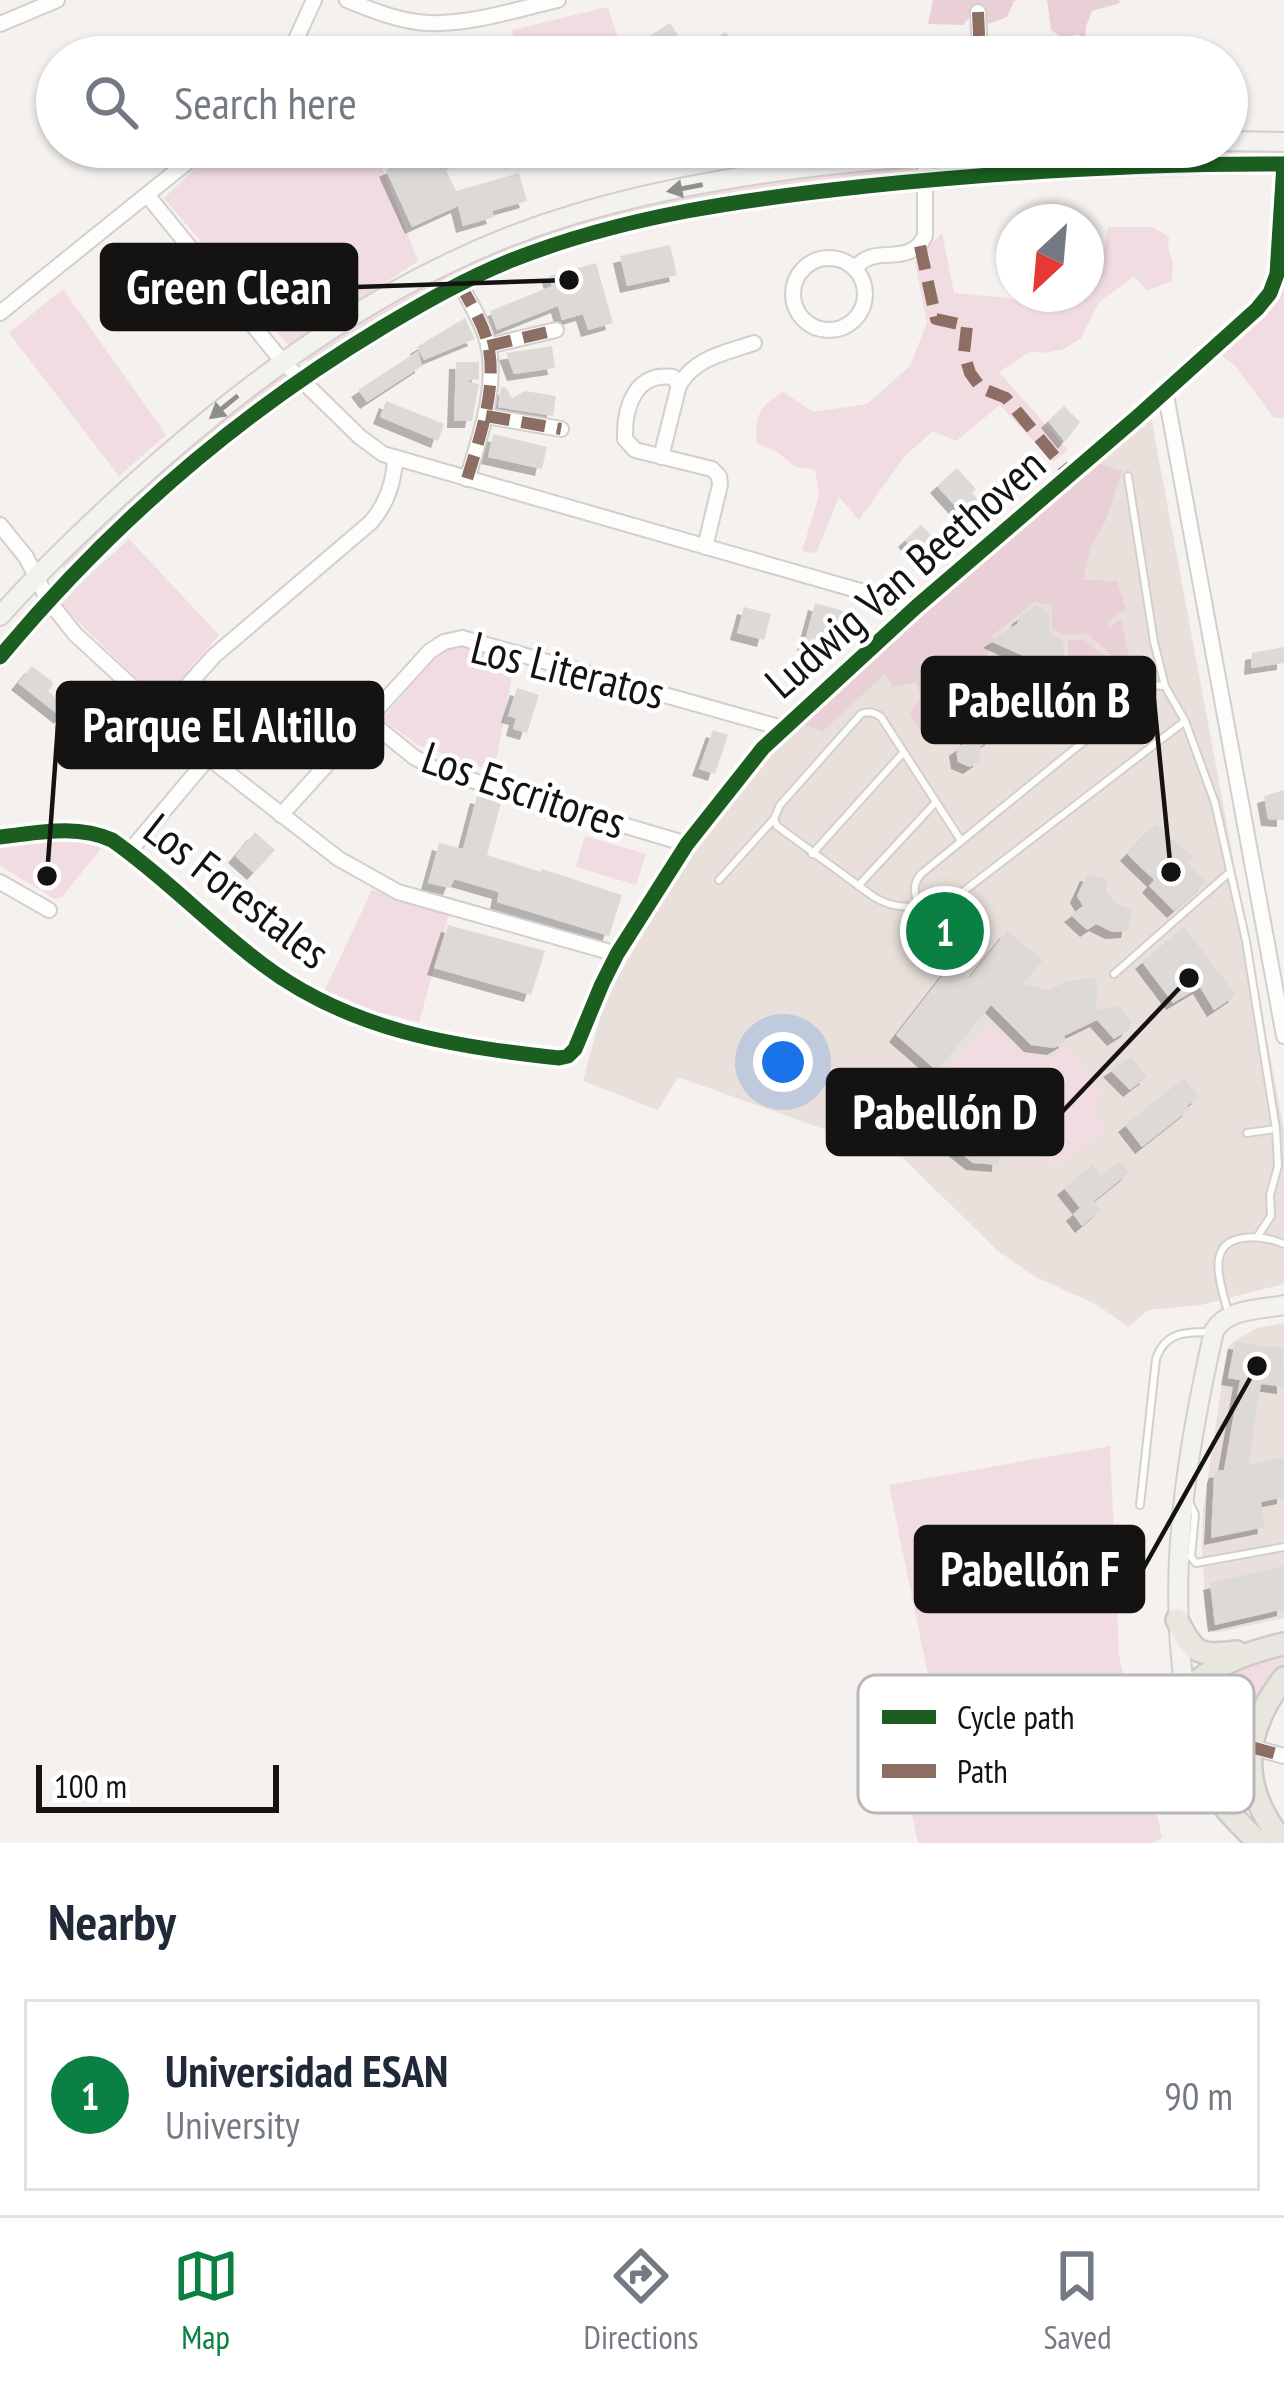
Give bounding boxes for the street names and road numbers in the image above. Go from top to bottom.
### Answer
street label: Ludwig Van Beethoven [752,435,1056,710]
street label: Los Literatos [466,617,671,721]
street label: Los Escritores [415,727,634,851]
street label: Los Forestales [133,800,342,981]

